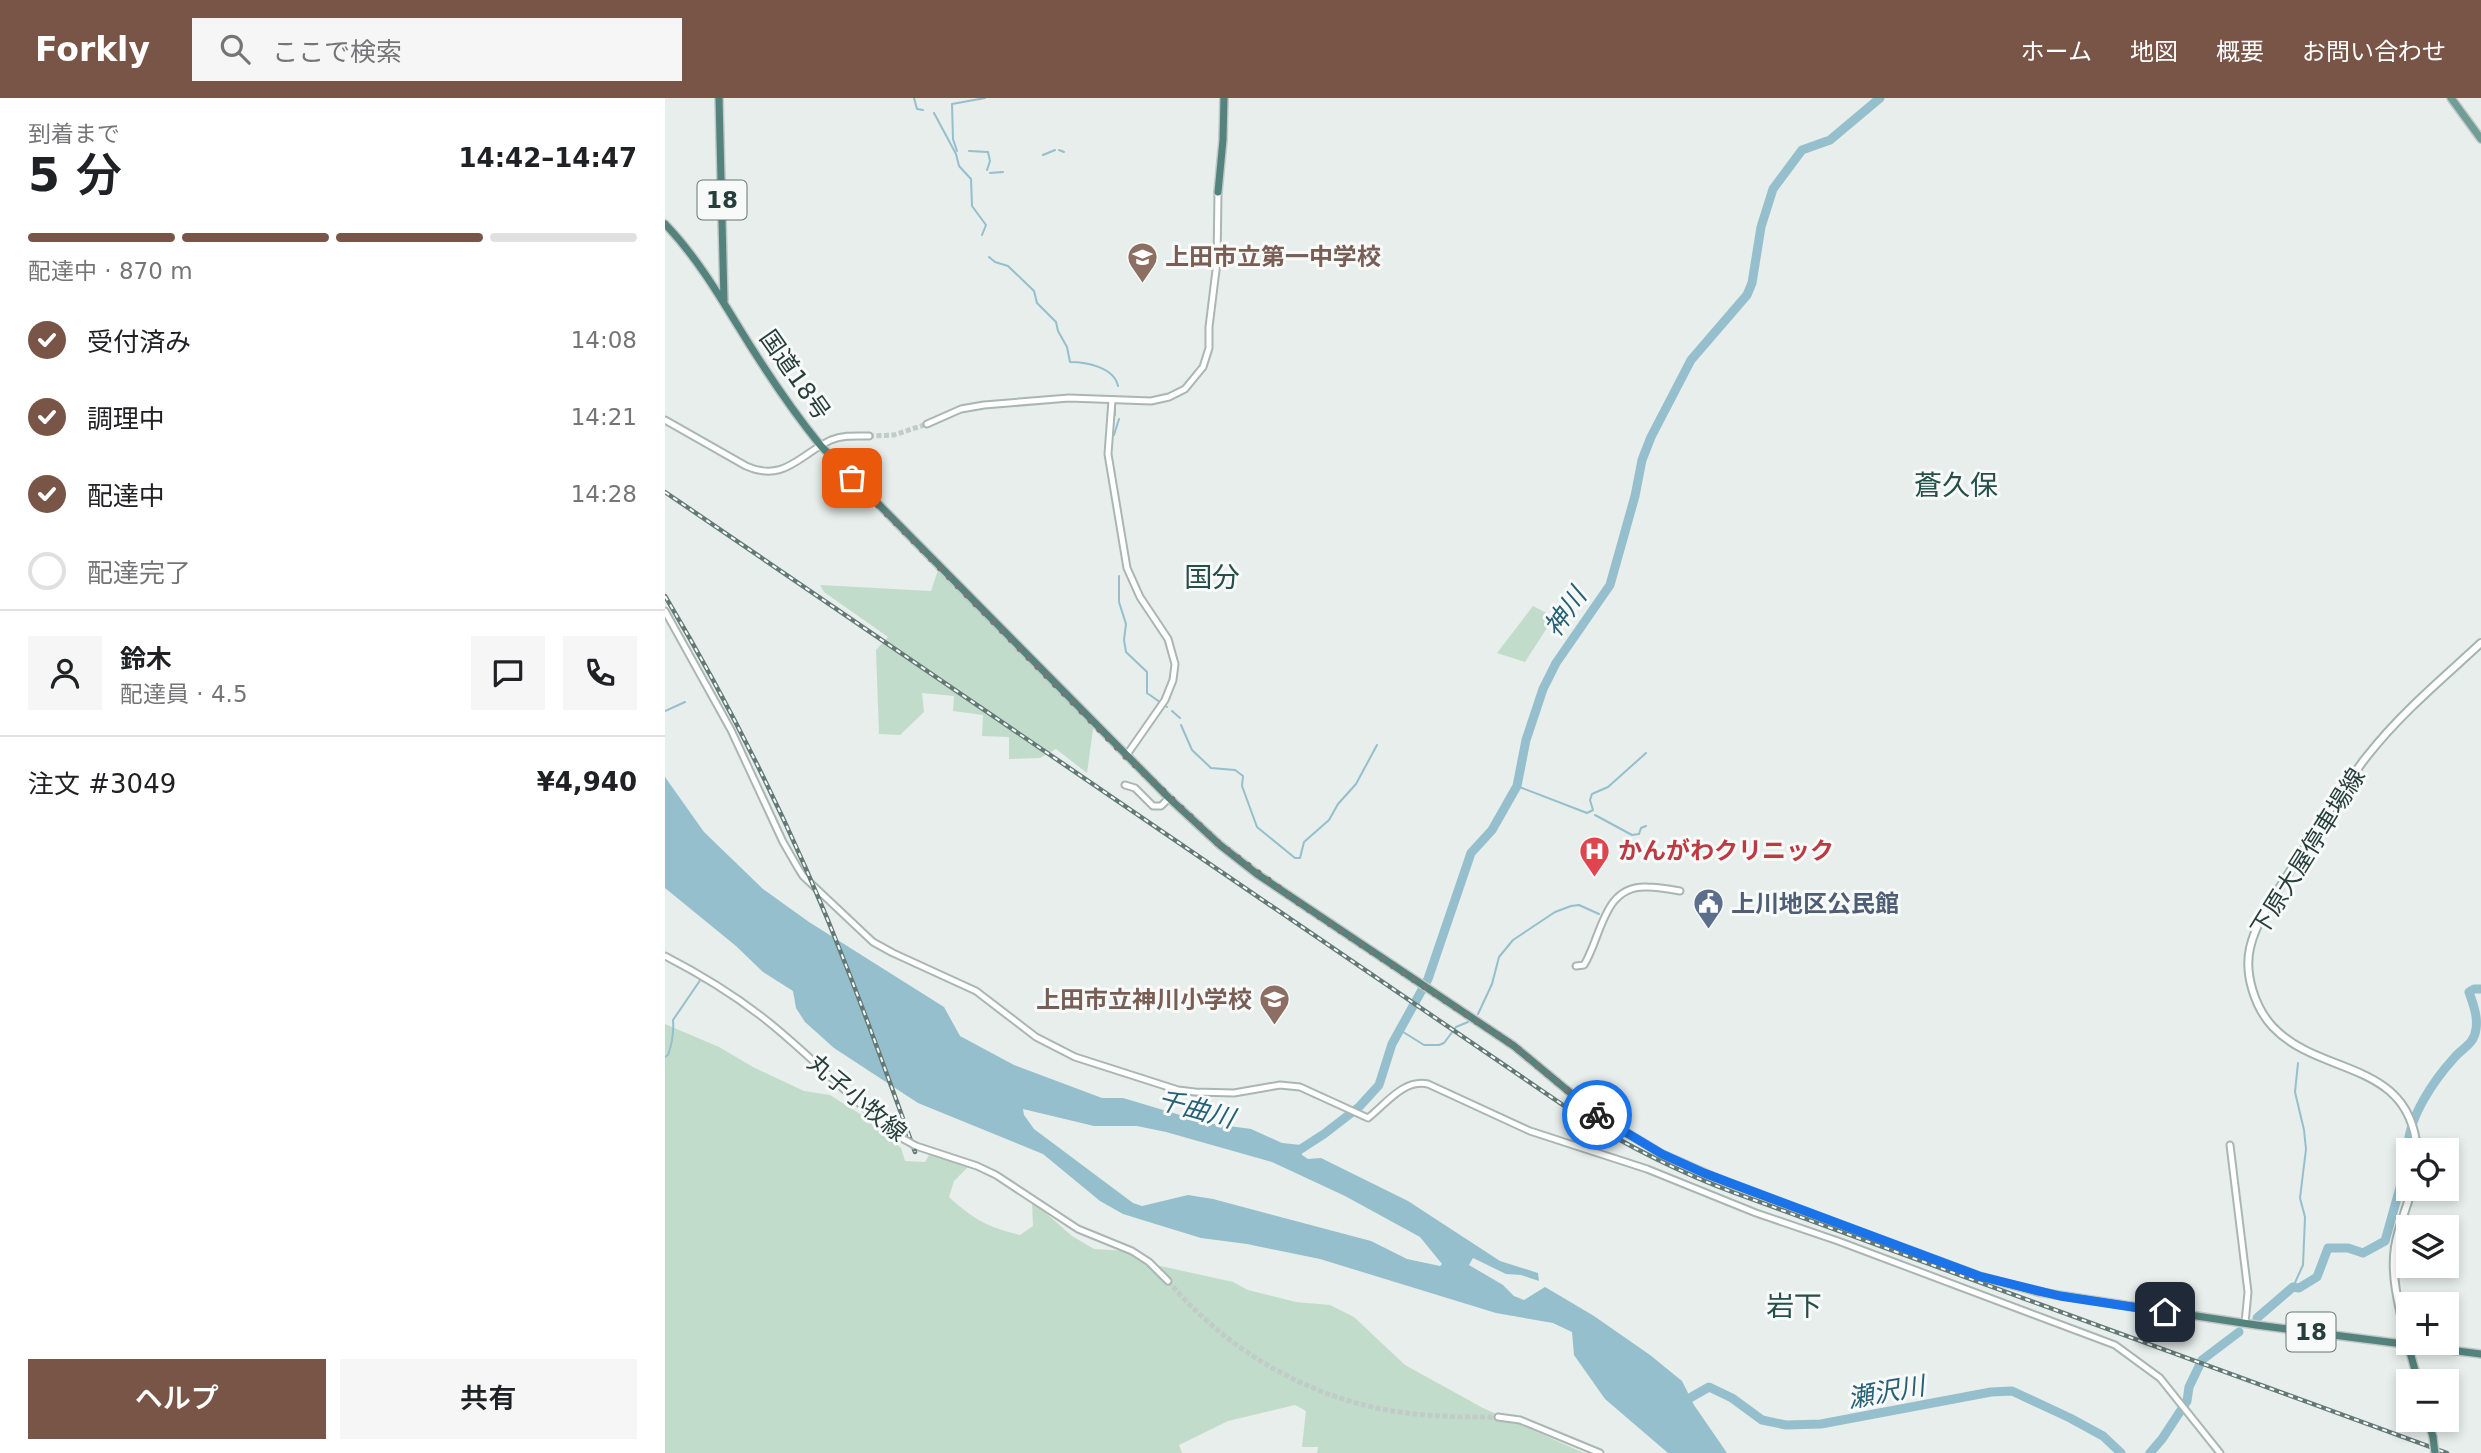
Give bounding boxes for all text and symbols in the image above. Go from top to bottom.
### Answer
search box [192,18,682,81]
text: Forkly [35,30,150,69]
icon: search [216,30,254,68]
text: ここで検索 [272,37,402,67]
text: ホーム [2021,38,2092,66]
text: 地図 [2130,38,2178,66]
text: 概要 [2216,38,2264,66]
text: お問い合わせ [2302,38,2446,66]
text: 到着まで [28,121,120,147]
text: 14:42–14:47 [458,143,637,173]
text: 5 分 [28,148,122,202]
road number: 18 [697,180,747,220]
school or university icon: 上田市立第一中学校 [1125,240,1159,284]
place label: 上田市立第一中学校 [1165,243,1381,271]
text: 配達中 · 870 m [28,258,193,284]
icon: check [28,321,66,359]
street label: 国道18号 [754,325,836,425]
text: 受付済み [87,327,191,357]
text: 14:08 [571,327,637,353]
icon: check [28,398,66,436]
text: 調理中 [87,404,165,434]
text: 14:21 [571,404,637,430]
pin [822,448,882,508]
icon: bag [833,459,871,497]
district label: 蒼久保 [1914,469,1998,502]
icon: check [28,475,66,513]
text: 配達中 [87,481,165,511]
text: 14:28 [571,481,637,507]
text: 配達完了 [87,558,191,588]
district label: 国分 [1184,561,1240,594]
water label: 神川 [1538,580,1594,642]
button: person [28,636,102,710]
button: chat [471,636,545,710]
button: phone [563,636,637,710]
text: 鈴木 [120,644,172,674]
text: 配達員 · 4.5 [120,681,248,707]
street label: 下原大屋停車場線 [2245,763,2371,941]
text: ¥4,940 [537,767,637,797]
text: 注文 #3049 [28,769,176,799]
hospital icon: かんがわクリニック [1578,834,1612,878]
place label: かんがわクリニック [1618,837,1834,865]
public building icon: 上川地区公民館 [1691,887,1725,931]
place label: 上川地区公民館 [1731,890,1899,918]
school or university icon: 上田市立神川小学校 [1258,983,1292,1027]
place label: 上田市立神川小学校 [1036,986,1252,1014]
street label: 丸子小牧線 [802,1049,912,1147]
courier [1562,1080,1632,1150]
water label: 千曲川 [1154,1084,1240,1134]
icon: bike [1578,1096,1616,1134]
map controls [2396,1138,2459,1432]
button: locate [2396,1138,2459,1201]
button: layers [2396,1215,2459,1278]
pin [2135,1282,2195,1342]
district label: 岩下 [1766,1290,1822,1323]
button: + [2396,1292,2459,1355]
icon: home [2146,1293,2184,1331]
road number: 18 [2287,1312,2335,1352]
button: ヘルプ [28,1359,326,1439]
button: 共有 [340,1359,637,1439]
button: − [2396,1369,2459,1432]
water label: 瀬沢川 [1845,1370,1930,1414]

